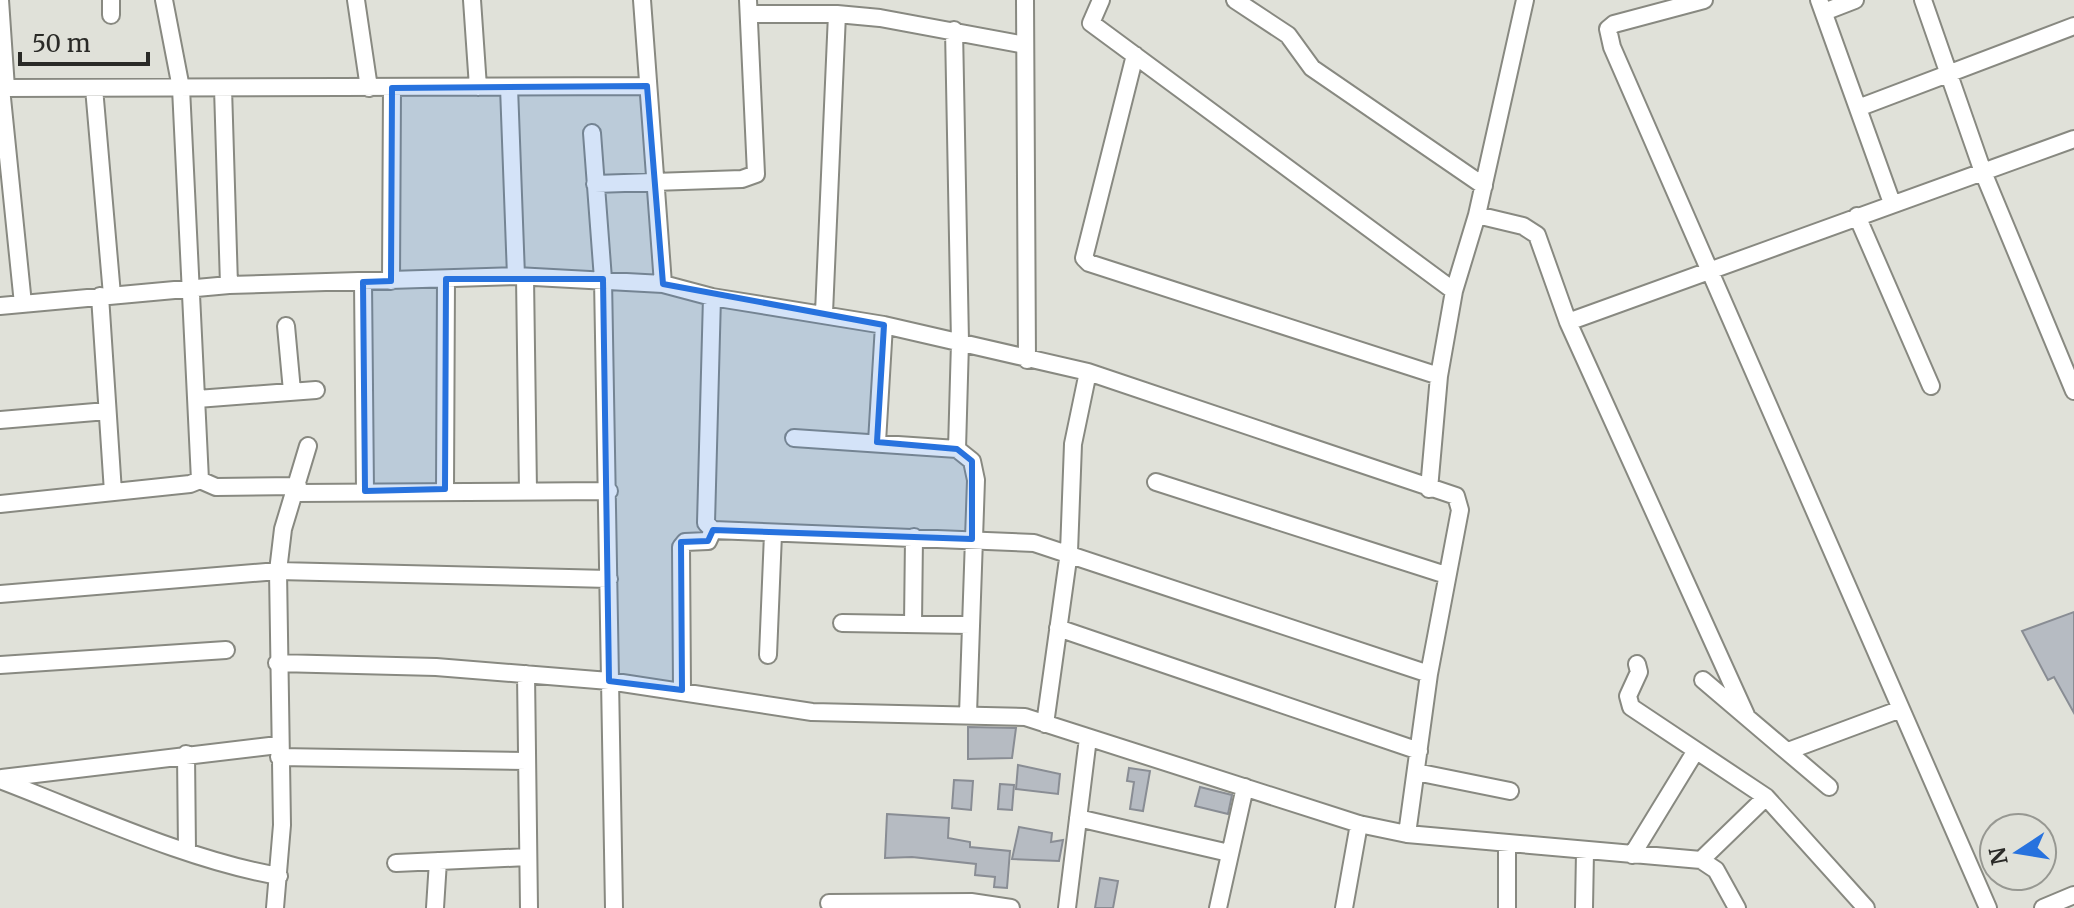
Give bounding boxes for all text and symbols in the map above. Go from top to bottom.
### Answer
scale bar [20,16,148,66]
text: 50 m [32,28,91,59]
north arrow [1978,812,2058,892]
text: N [1983,844,2014,868]

